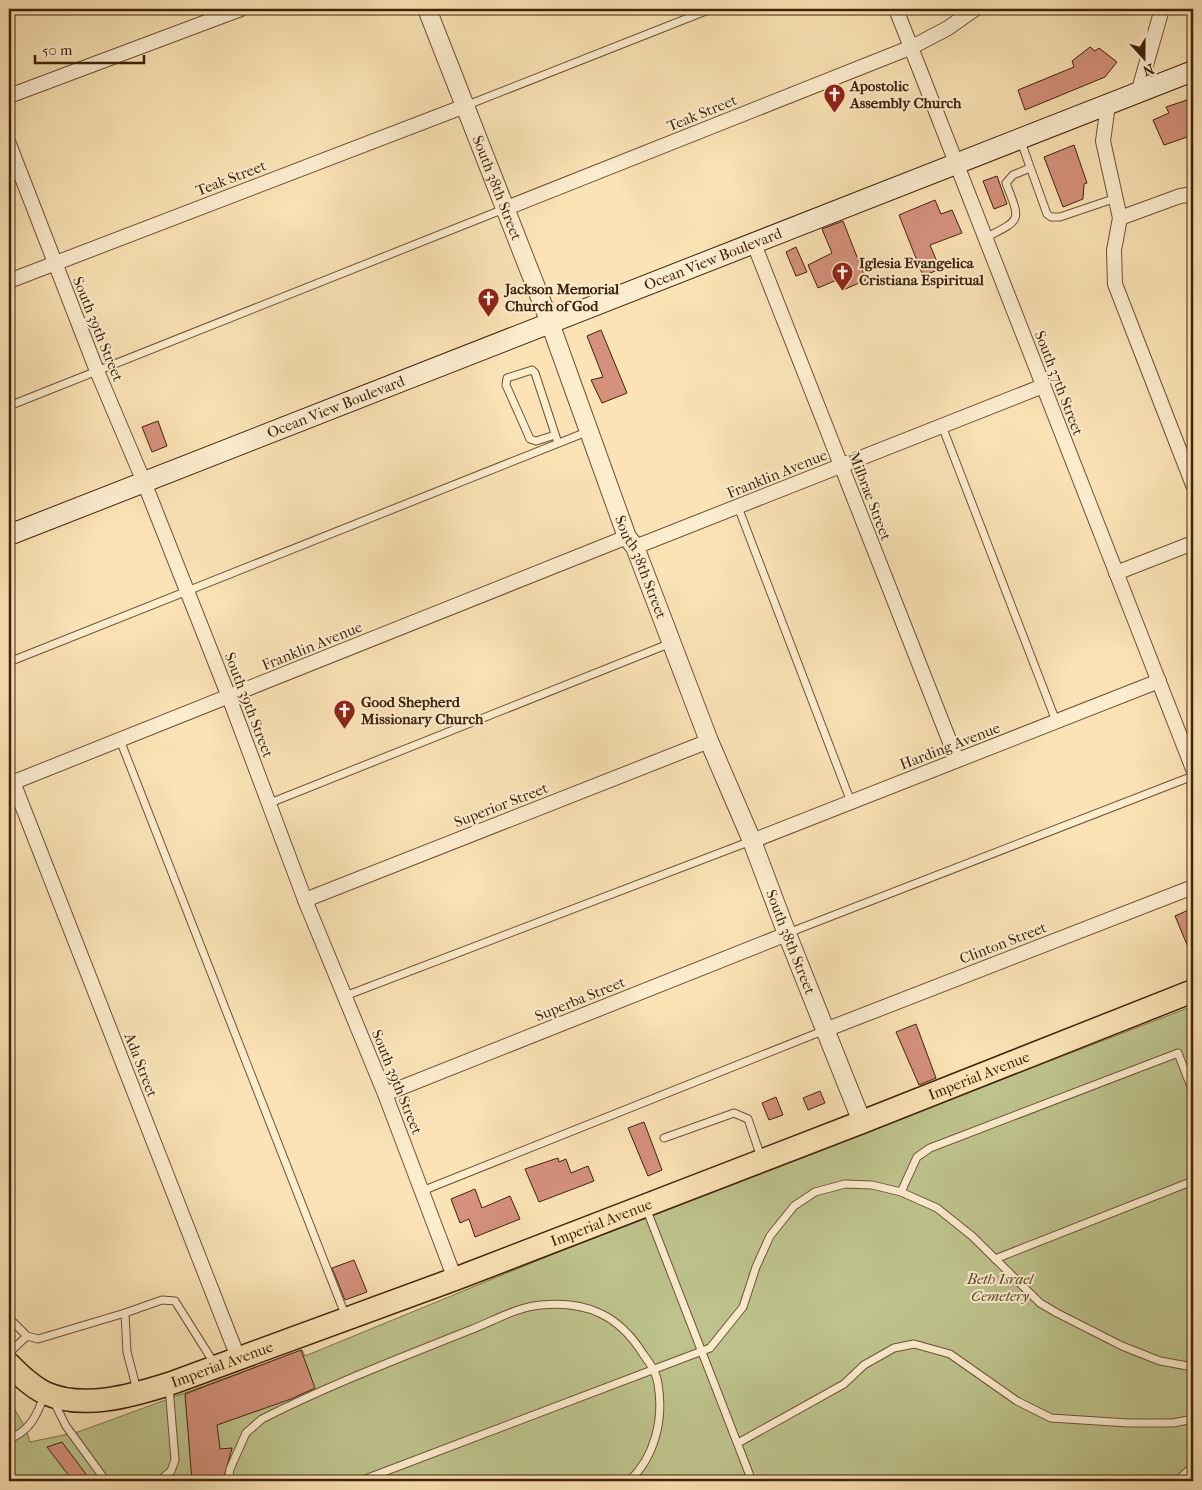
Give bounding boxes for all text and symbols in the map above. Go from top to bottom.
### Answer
scale bar [35,32,144,64]
north arrow [1120,32,1170,82]
text: 50 m [42,41,73,59]
text: N [1140,60,1156,80]
place label: Apostolic Assembly Church [849,77,962,112]
church icon: Apostolic Assembly Church [822,83,846,114]
street label: Teak Street [664,91,740,135]
street label: South 38th Street [468,133,526,243]
street label: Teak Street [193,156,269,200]
street label: Ocean View Boulevard [641,224,785,294]
place label: Iglesia Evangelica Cristiana Espiritual [859,254,985,289]
church icon: Iglesia Evangelica Cristiana Espiritual [831,260,855,291]
street label: South 39th Street [69,274,127,385]
place label: Jackson Memorial Church of God [503,280,620,315]
church icon: Jackson Memorial Church of God [477,286,501,317]
street label: South 37th Street [1031,328,1087,438]
street label: Ocean View Boulevard [264,372,408,442]
street label: Franklin Avenue [724,445,830,502]
street label: Milbrae Street [845,449,895,543]
street label: South 38th Street [611,513,671,622]
street label: Franklin Avenue [259,617,365,674]
street label: South 39th Street [221,650,278,761]
place label: Good Shepherd Missionary Church [360,693,484,728]
church icon: Good Shepherd Missionary Church [333,699,357,730]
street label: Harding Avenue [897,718,1003,773]
street label: Superior Street [452,779,551,831]
street label: South 38th Street [762,887,819,998]
street label: Clinton Street [957,918,1050,968]
street label: Superba Street [532,972,628,1025]
street label: South 39th Street [368,1027,426,1138]
street label: Ada Street [120,1029,162,1100]
street label: Imperial Avenue [926,1047,1033,1104]
street label: Imperial Avenue [548,1195,655,1250]
park label: Beth Israel Cemetery [966,1270,1035,1305]
street label: Imperial Avenue [169,1337,276,1391]

